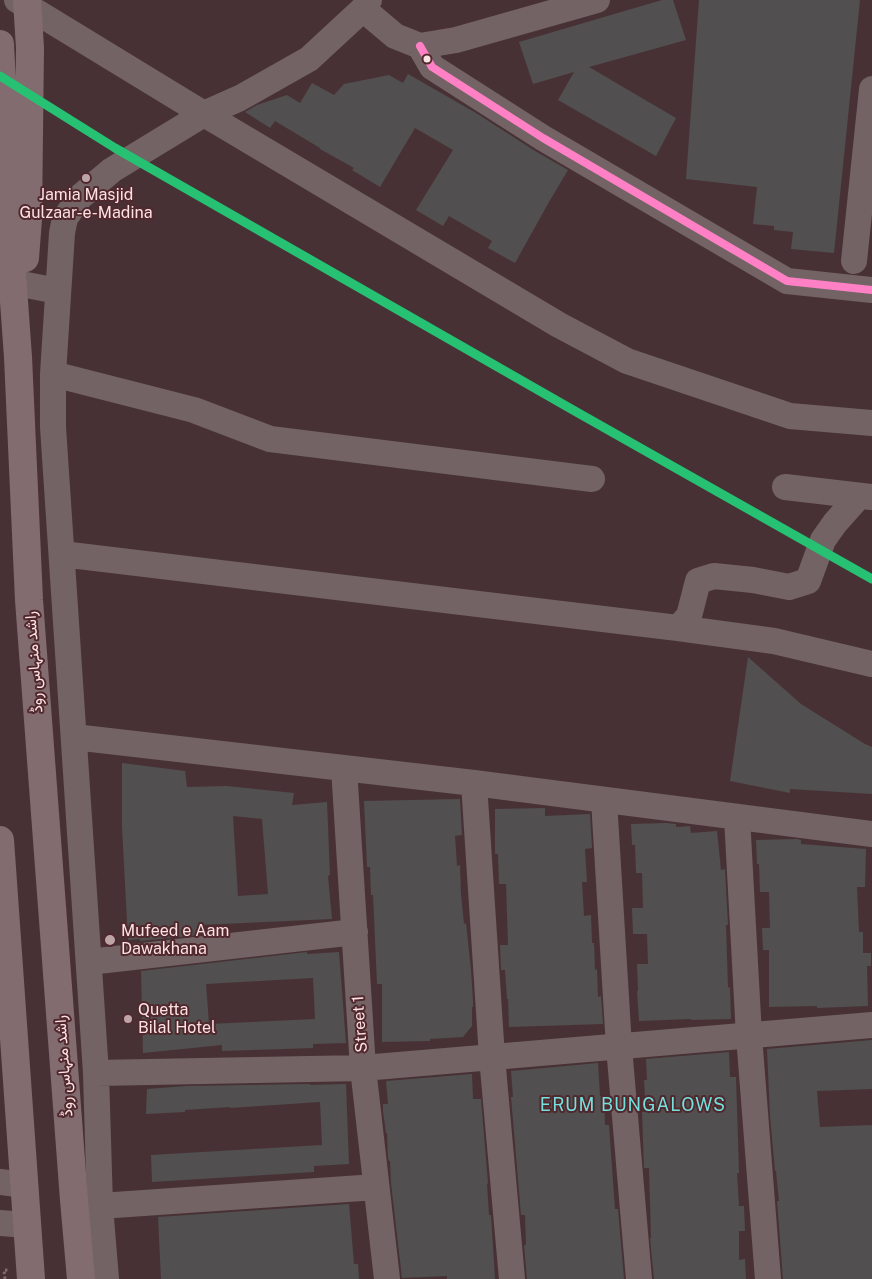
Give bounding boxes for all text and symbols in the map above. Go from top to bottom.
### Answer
unlabelled marker [422,54,432,64]
marker: Jamia Masjid Gulzaar-e-Madina [80,172,92,184]
place label: Jamia Masjid Gulzaar-e-Madina [19,185,153,223]
street label: راشد منہاس روڈ [21,610,47,714]
place label: Mufeed e Aam Dawakhana [121,921,229,959]
marker: Mufeed e Aam Dawakhana [103,933,117,947]
street label: Street 1 [348,995,372,1053]
place label: Quetta Bilal Hotel [138,1000,216,1038]
marker: Quetta Bilal Hotel [122,1013,134,1025]
street label: راشد منہاس روڈ [51,1014,77,1118]
district label: ERUM BUNGALOWS [538,1094,728,1116]

